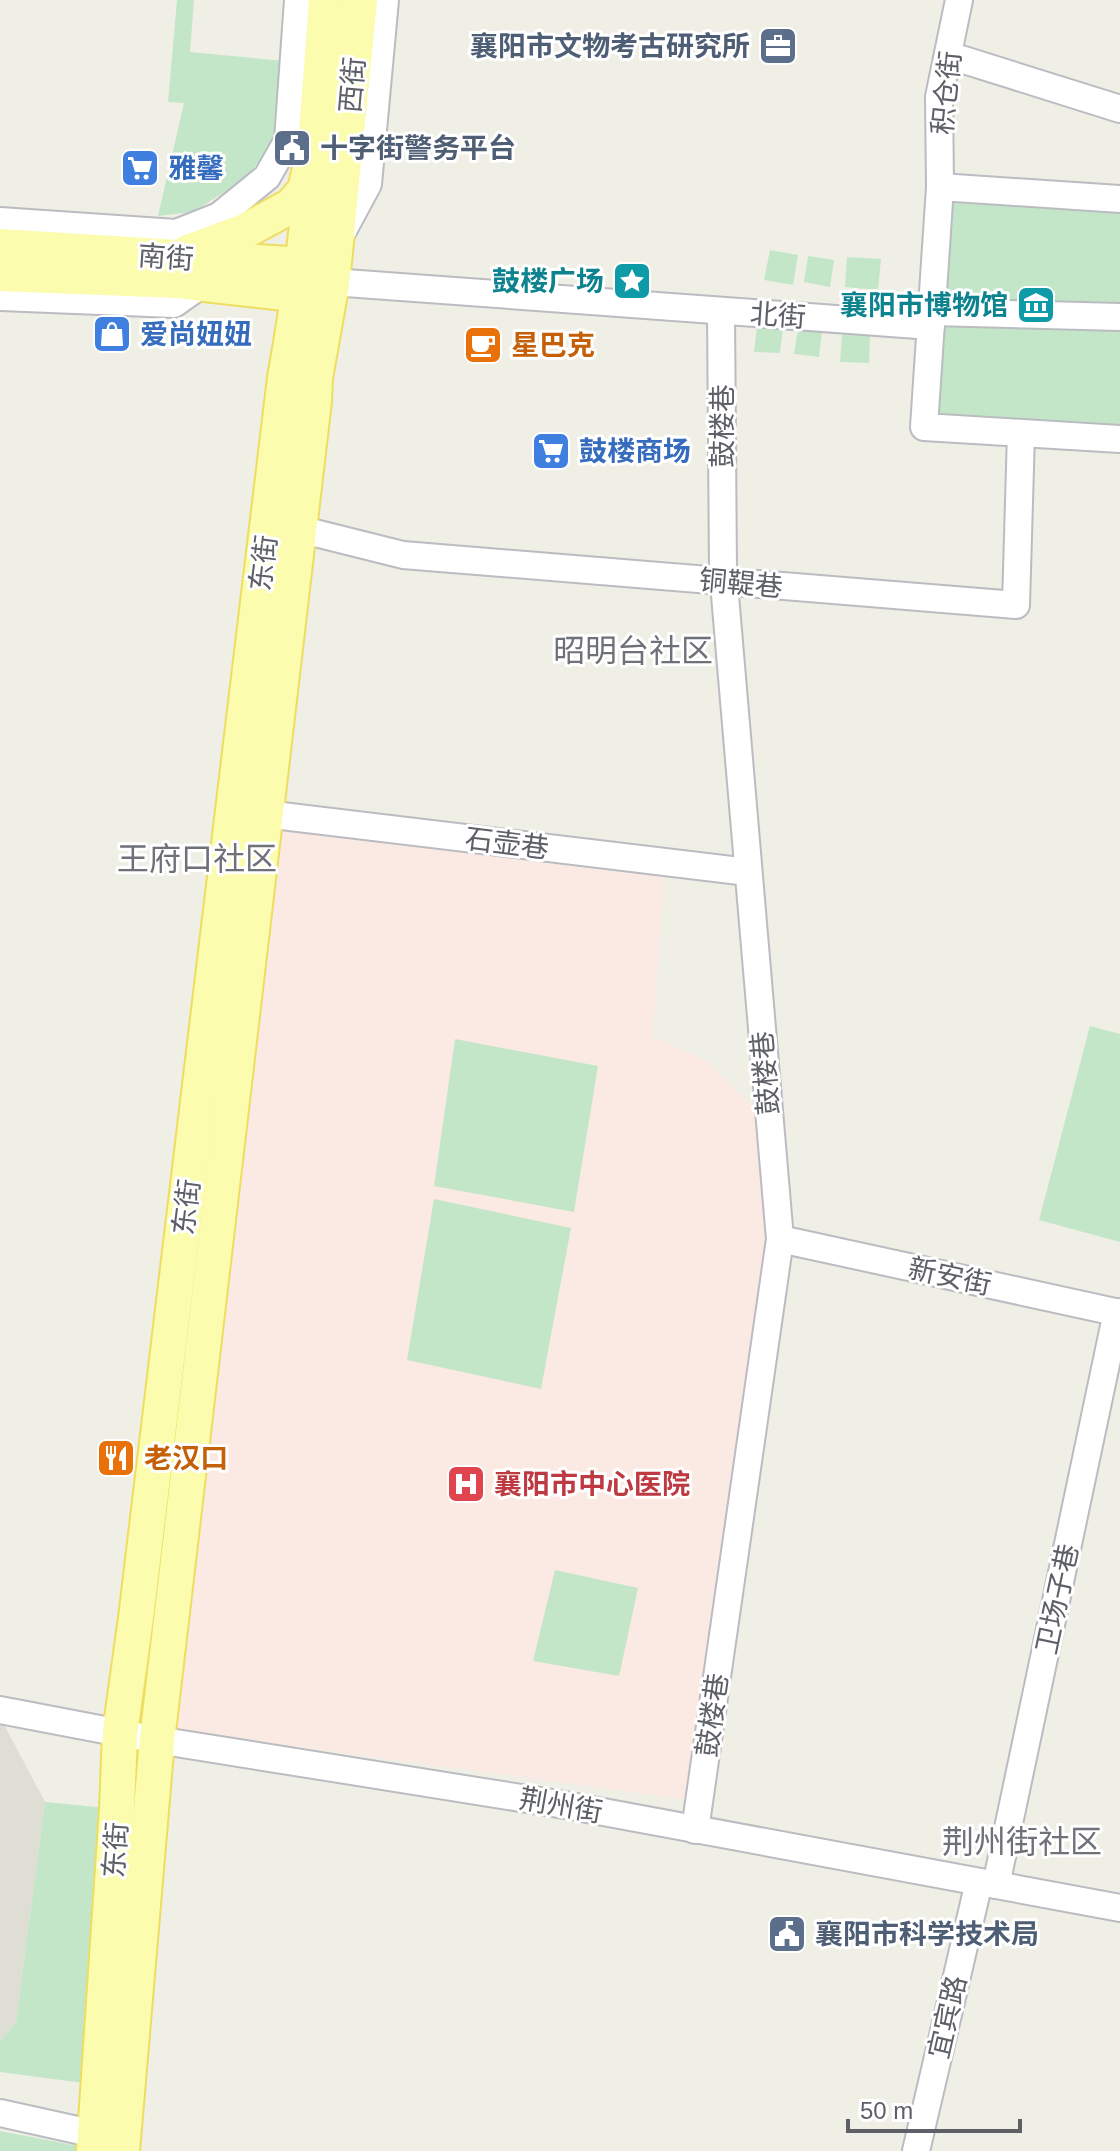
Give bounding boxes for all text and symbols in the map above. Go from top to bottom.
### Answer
office icon: 襄阳市文物考古研究所 [757,25,799,67]
place label: 襄阳市文物考古研究所 [470,31,750,62]
street label: 积仓街 [927,50,966,136]
street label: 西街 [335,56,370,114]
public building icon: 十字街警务平台 [271,127,313,169]
place label: 十字街警务平台 [320,133,516,164]
supermarket icon: 雅馨 [119,147,161,189]
place label: 雅馨 [168,153,224,184]
street label: 南街 [137,240,195,275]
place icon: 鼓楼广场 [611,260,653,302]
place label: 鼓楼广场 [492,266,604,297]
museum icon: 襄阳市博物馆 [1015,284,1057,326]
place label: 襄阳市博物馆 [840,290,1008,321]
street label: 北街 [749,298,807,333]
shop icon: 爱尚妞妞 [91,313,133,355]
place label: 爱尚妞妞 [140,319,252,350]
cafe icon: 星巴克 [462,324,504,366]
place label: 星巴克 [511,330,595,361]
street label: 鼓楼巷 [707,384,738,468]
supermarket icon: 鼓楼商场 [530,430,572,472]
place label: 鼓楼商场 [579,436,691,467]
street label: 东街 [245,533,282,593]
street label: 铜鞮巷 [698,564,784,603]
district label: 昭明台社区 [553,633,713,669]
street label: 石壶巷 [463,823,551,864]
district label: 王府口社区 [117,841,277,877]
street label: 鼓楼巷 [746,1030,785,1116]
street label: 东街 [168,1177,205,1237]
street label: 新安街 [906,1253,994,1300]
restaurant icon: 老汉口 [95,1437,137,1479]
place label: 老汉口 [144,1443,228,1474]
hospital icon: 襄阳市中心医院 [445,1463,487,1505]
place label: 襄阳市中心医院 [494,1469,690,1500]
street label: 卫场子巷 [1031,1541,1084,1657]
street label: 鼓楼巷 [691,1671,734,1759]
street label: 荆州街 [517,1783,605,1828]
street label: 东街 [98,1821,133,1879]
district label: 荆州街社区 [942,1824,1102,1860]
public building icon: 襄阳市科学技术局 [766,1913,808,1955]
place label: 襄阳市科学技术局 [815,1919,1039,1950]
street label: 宜宾路 [923,1973,972,2062]
scale bar [848,2083,1020,2133]
text: 50 m [860,2097,913,2124]

